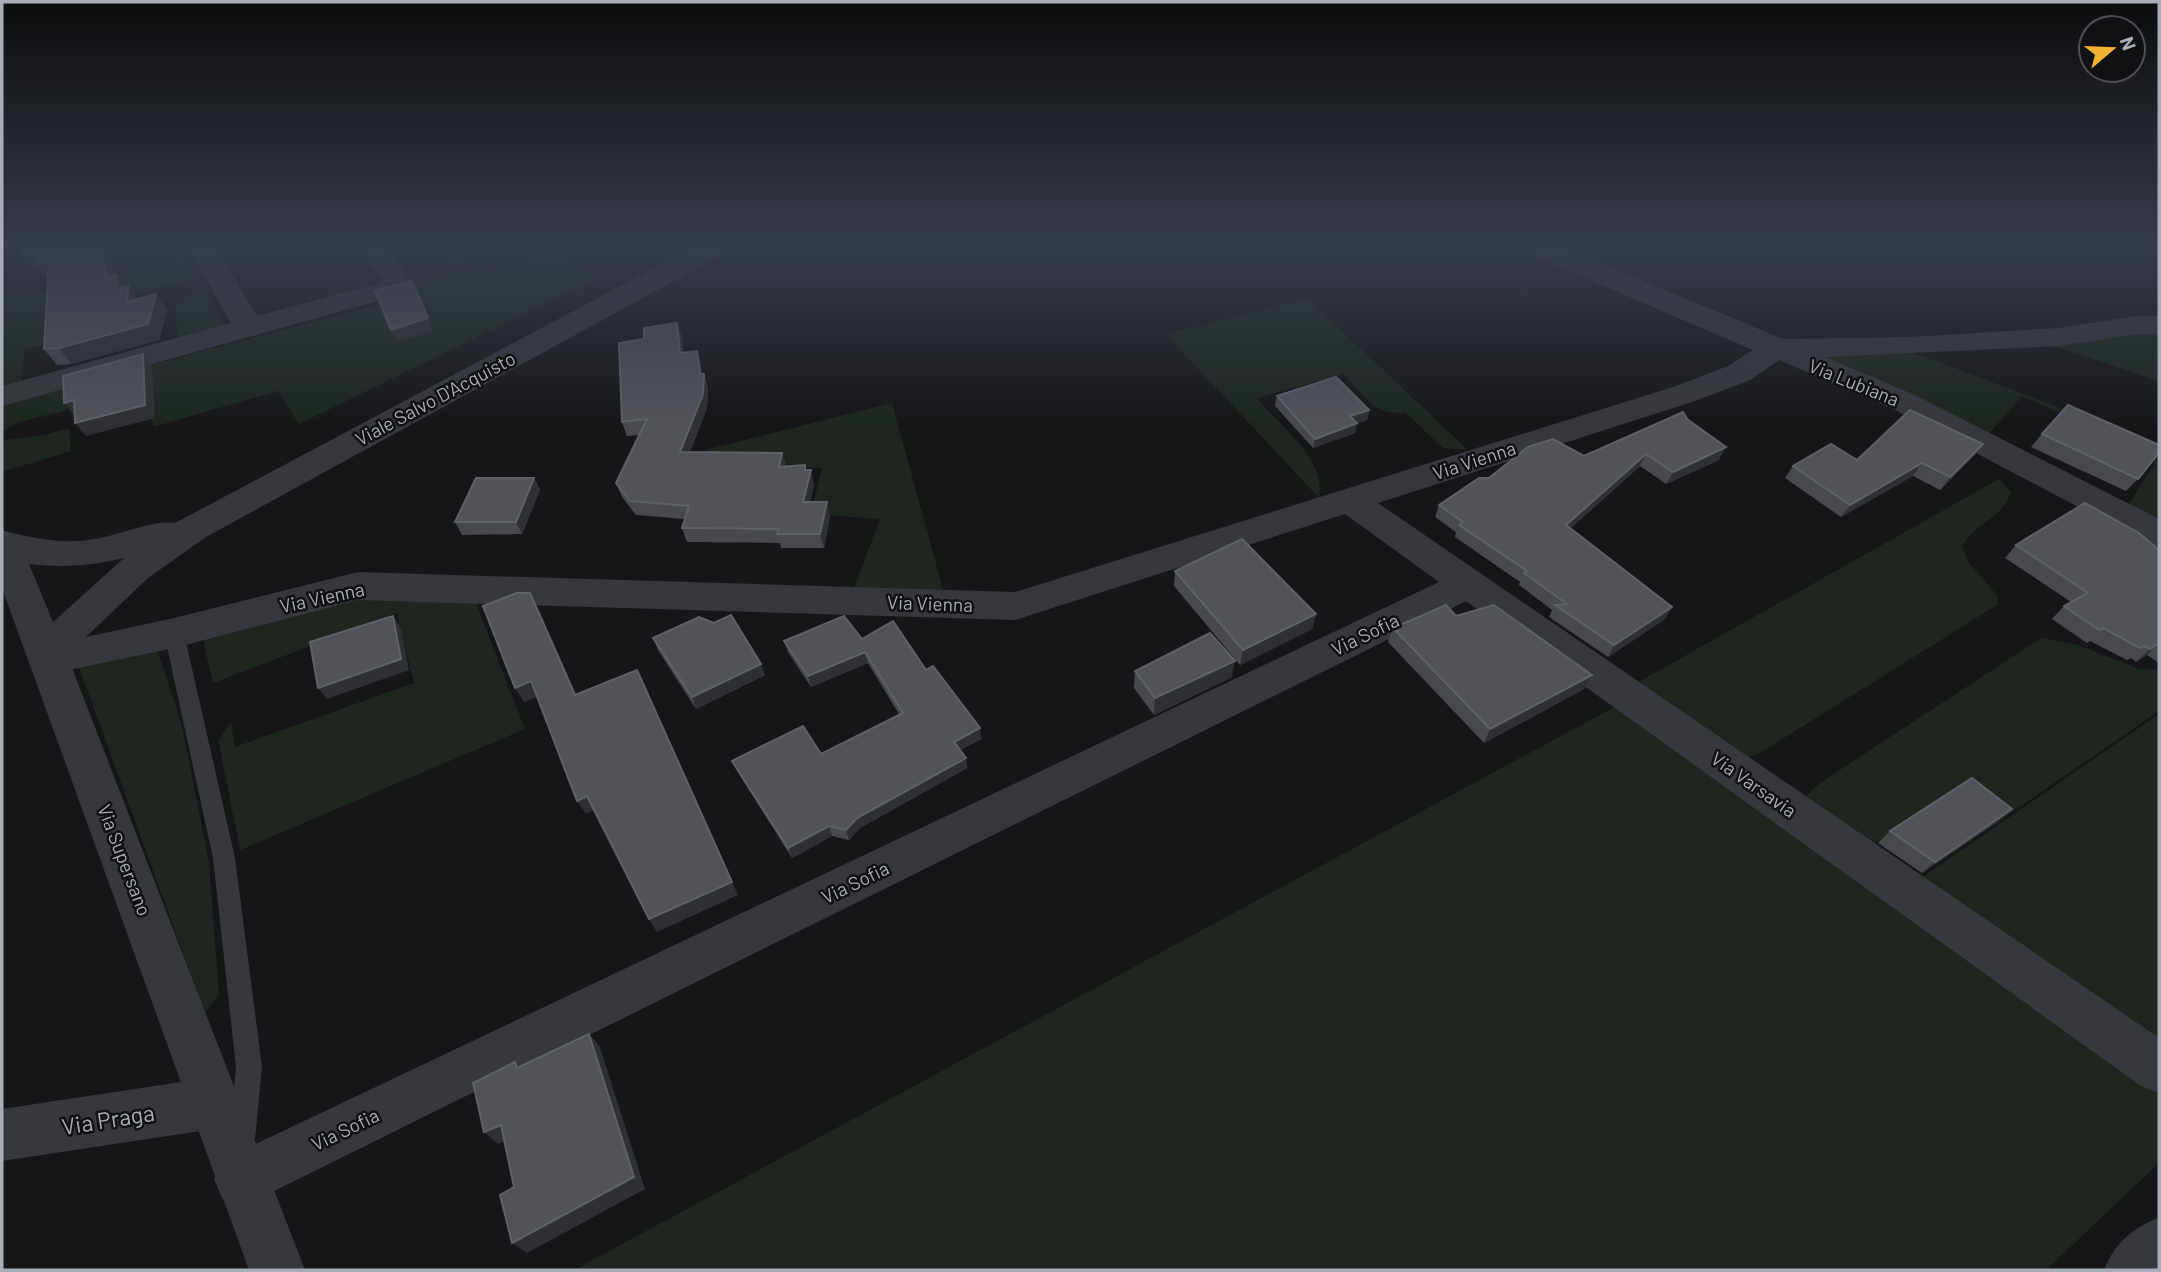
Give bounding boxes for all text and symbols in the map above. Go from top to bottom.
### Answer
north arrow [2077,14,2147,84]
text: N [2116,34,2141,53]
street label: Viale Salvo D'Acquisto [351,346,519,450]
street label: Via Lubiana [1805,353,1903,411]
street label: Via Vienna [1430,436,1518,484]
street label: Via Vienna [278,577,366,617]
street label: Via Vienna [887,590,973,616]
street label: Via Sofia [1327,608,1403,660]
street label: Via Varsavia [1707,746,1801,822]
street label: Via Supersano [93,801,157,919]
street label: Via Sofia [817,856,893,908]
street label: Via Praga [60,1098,156,1140]
street label: Via Sofia [307,1103,383,1155]

